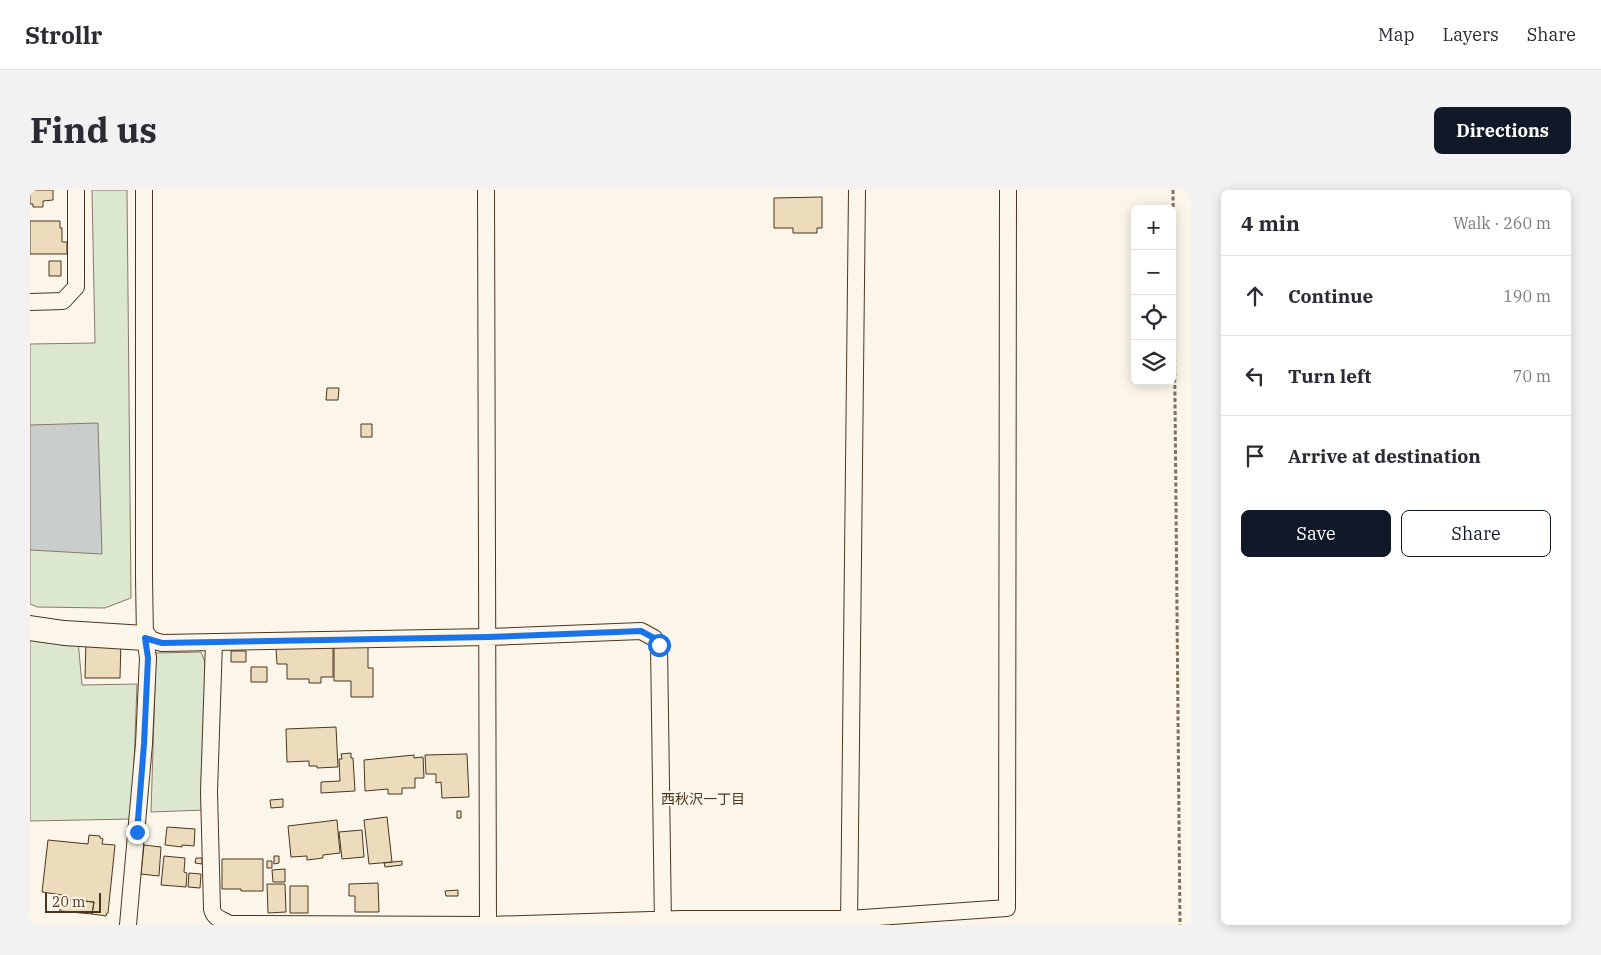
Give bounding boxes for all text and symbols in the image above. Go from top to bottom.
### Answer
text: Strollr [25,19,102,51]
text: Map [1378,23,1415,46]
text: Layers [1443,23,1499,46]
text: Share [1527,23,1576,46]
text: Find us [30,107,157,153]
button: Directions [1434,107,1571,154]
map controls [1131,205,1176,385]
button: + [1131,205,1176,250]
text: 4 min [1241,209,1300,237]
text: Walk · 260 m [1453,213,1551,233]
button: − [1131,250,1176,295]
icon: ahead [1241,282,1269,310]
text: Continue [1288,284,1373,308]
text: 190 m [1503,286,1551,306]
button: locate [1131,295,1176,340]
button: layers [1131,340,1176,385]
icon: left [1241,362,1269,390]
text: Turn left [1288,364,1371,388]
text: 70 m [1513,366,1551,386]
icon: arrive [1241,442,1269,470]
text: Arrive at destination [1288,444,1481,468]
button: Save [1241,510,1391,557]
button: Share [1401,510,1551,557]
route start [648,634,671,657]
district label: 西秋沢一丁目 [661,790,745,808]
route end [126,821,149,844]
scale bar [45,890,101,913]
text: 20 m [52,893,85,911]

